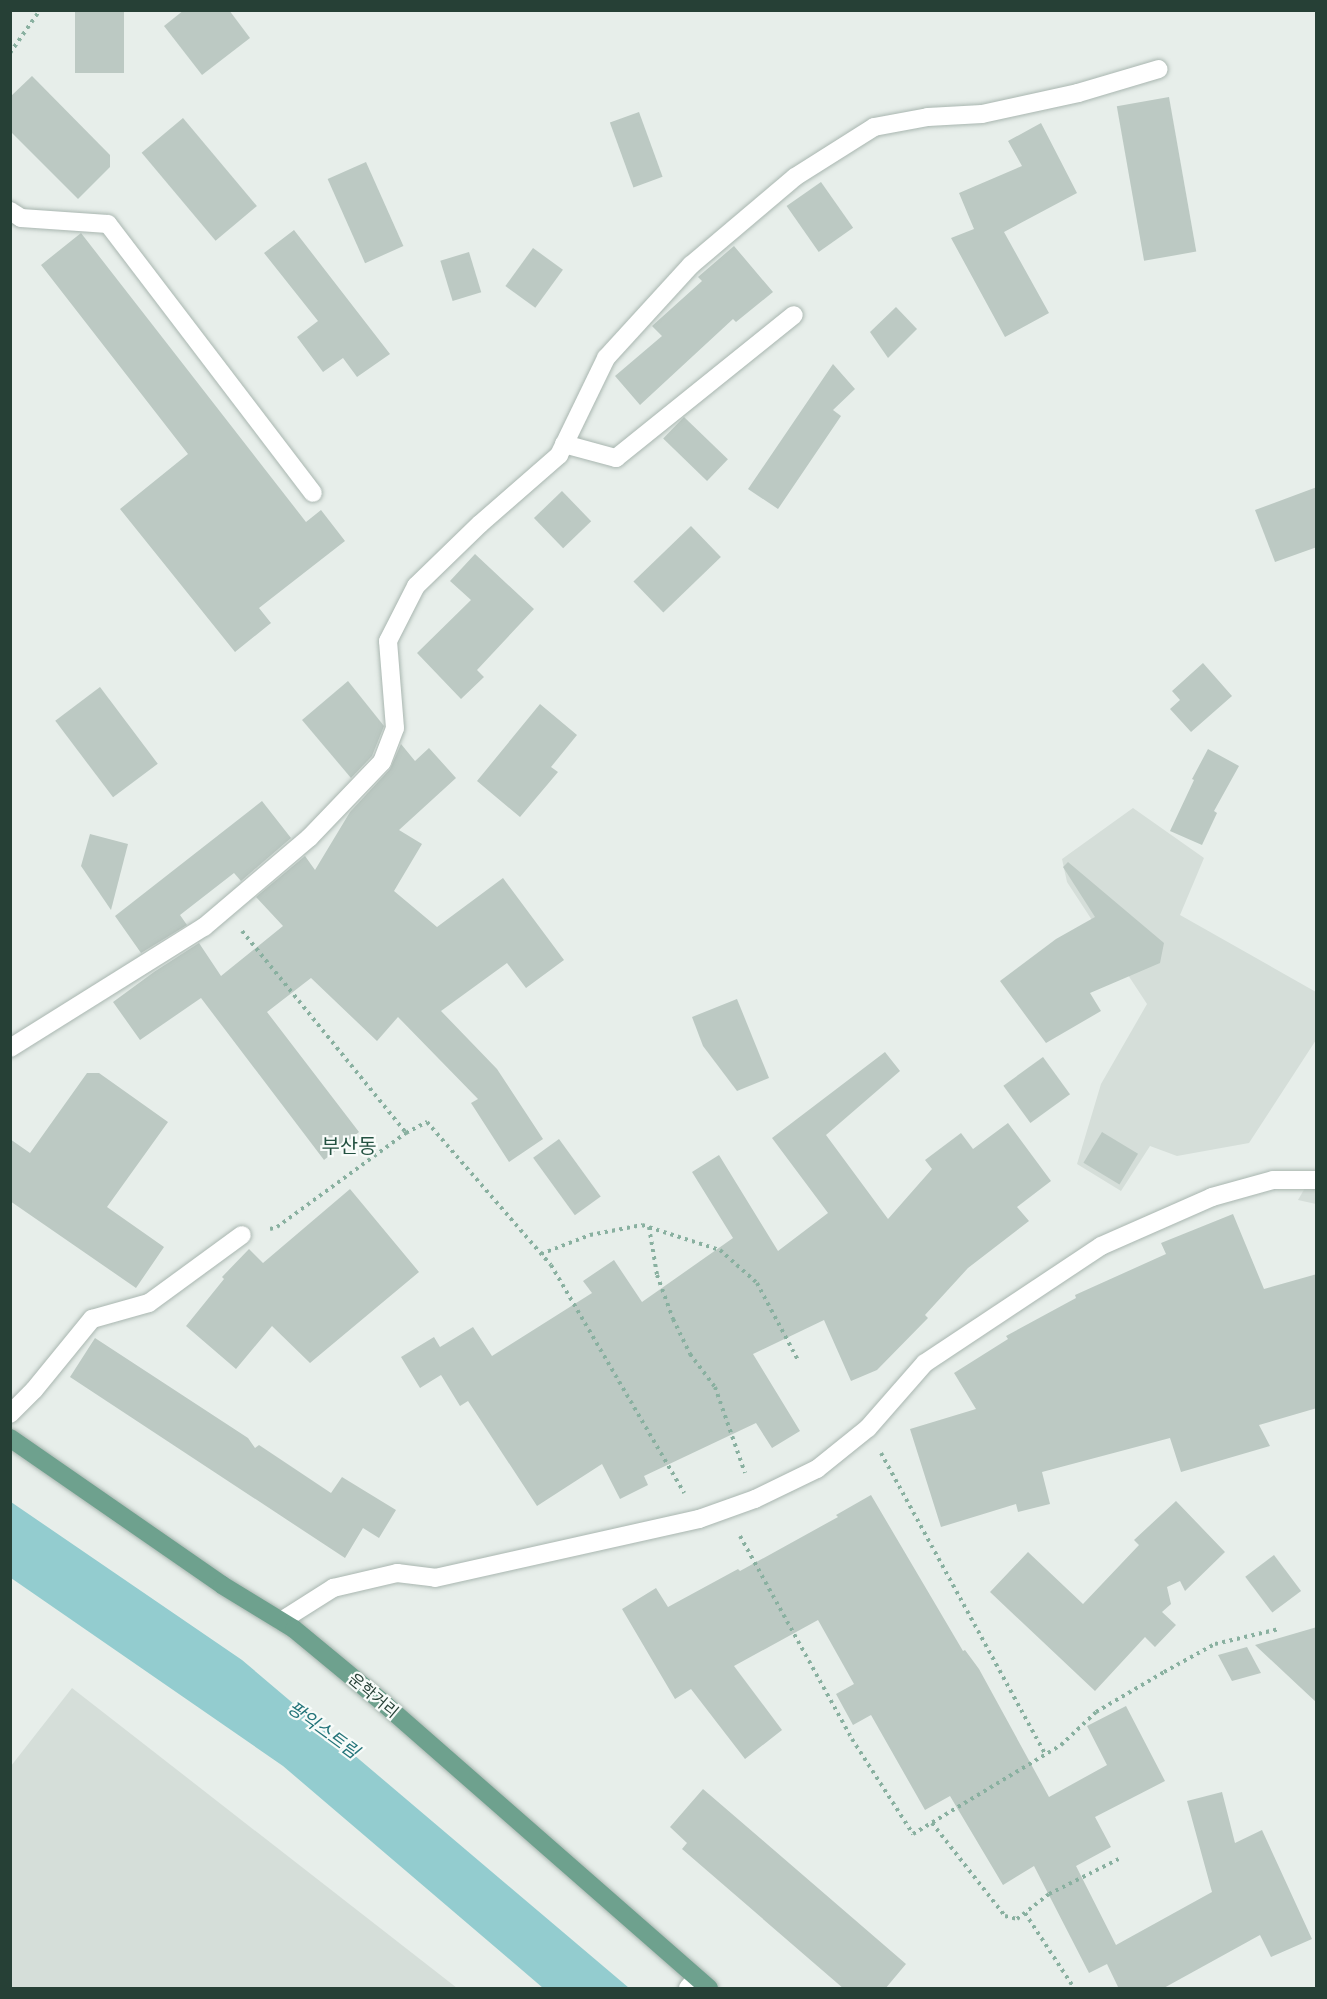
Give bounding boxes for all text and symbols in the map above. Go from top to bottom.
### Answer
district label: 부산동 [321,1134,377,1158]
street label: 운학거리 [344,1670,402,1722]
water label: 팡익스트림 [283,1697,363,1763]

